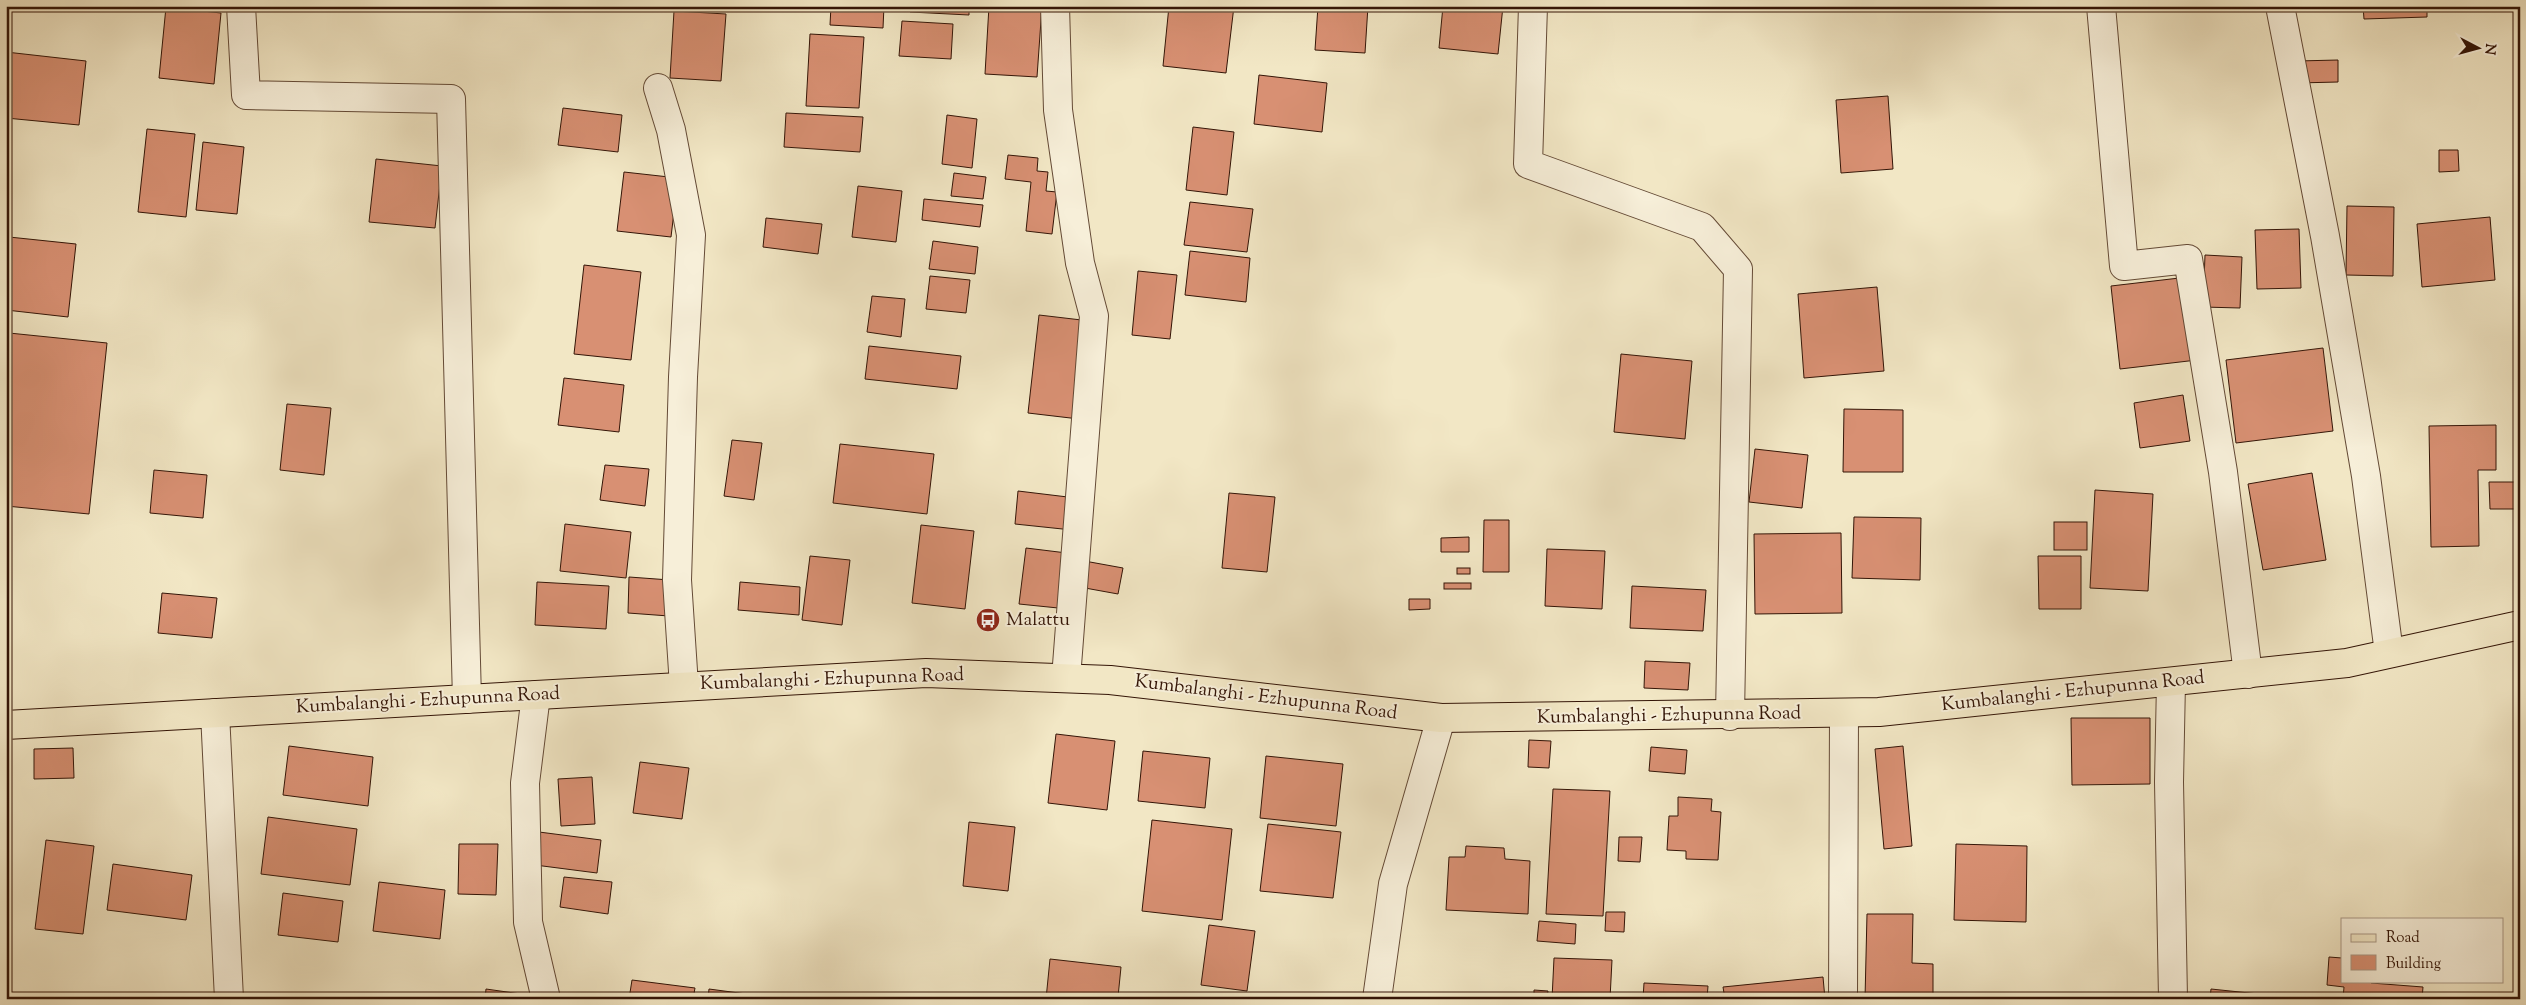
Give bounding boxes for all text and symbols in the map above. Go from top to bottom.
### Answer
north arrow [2454,22,2504,72]
text: N [2478,43,2499,56]
bus stop icon: Malattu [975,607,1001,633]
place label: Malattu [1006,607,1070,634]
street label: Kumbalanghi - Ezhupunna Road [699,662,965,698]
street label: Kumbalanghi - Ezhupunna Road [1940,665,2206,719]
street label: Kumbalanghi - Ezhupunna Road [1133,668,1399,728]
street label: Kumbalanghi - Ezhupunna Road [295,681,561,721]
street label: Kumbalanghi - Ezhupunna Road [1537,700,1802,732]
legend [2341,918,2504,982]
text: Road [2386,928,2420,949]
text: Building [2386,954,2441,975]

